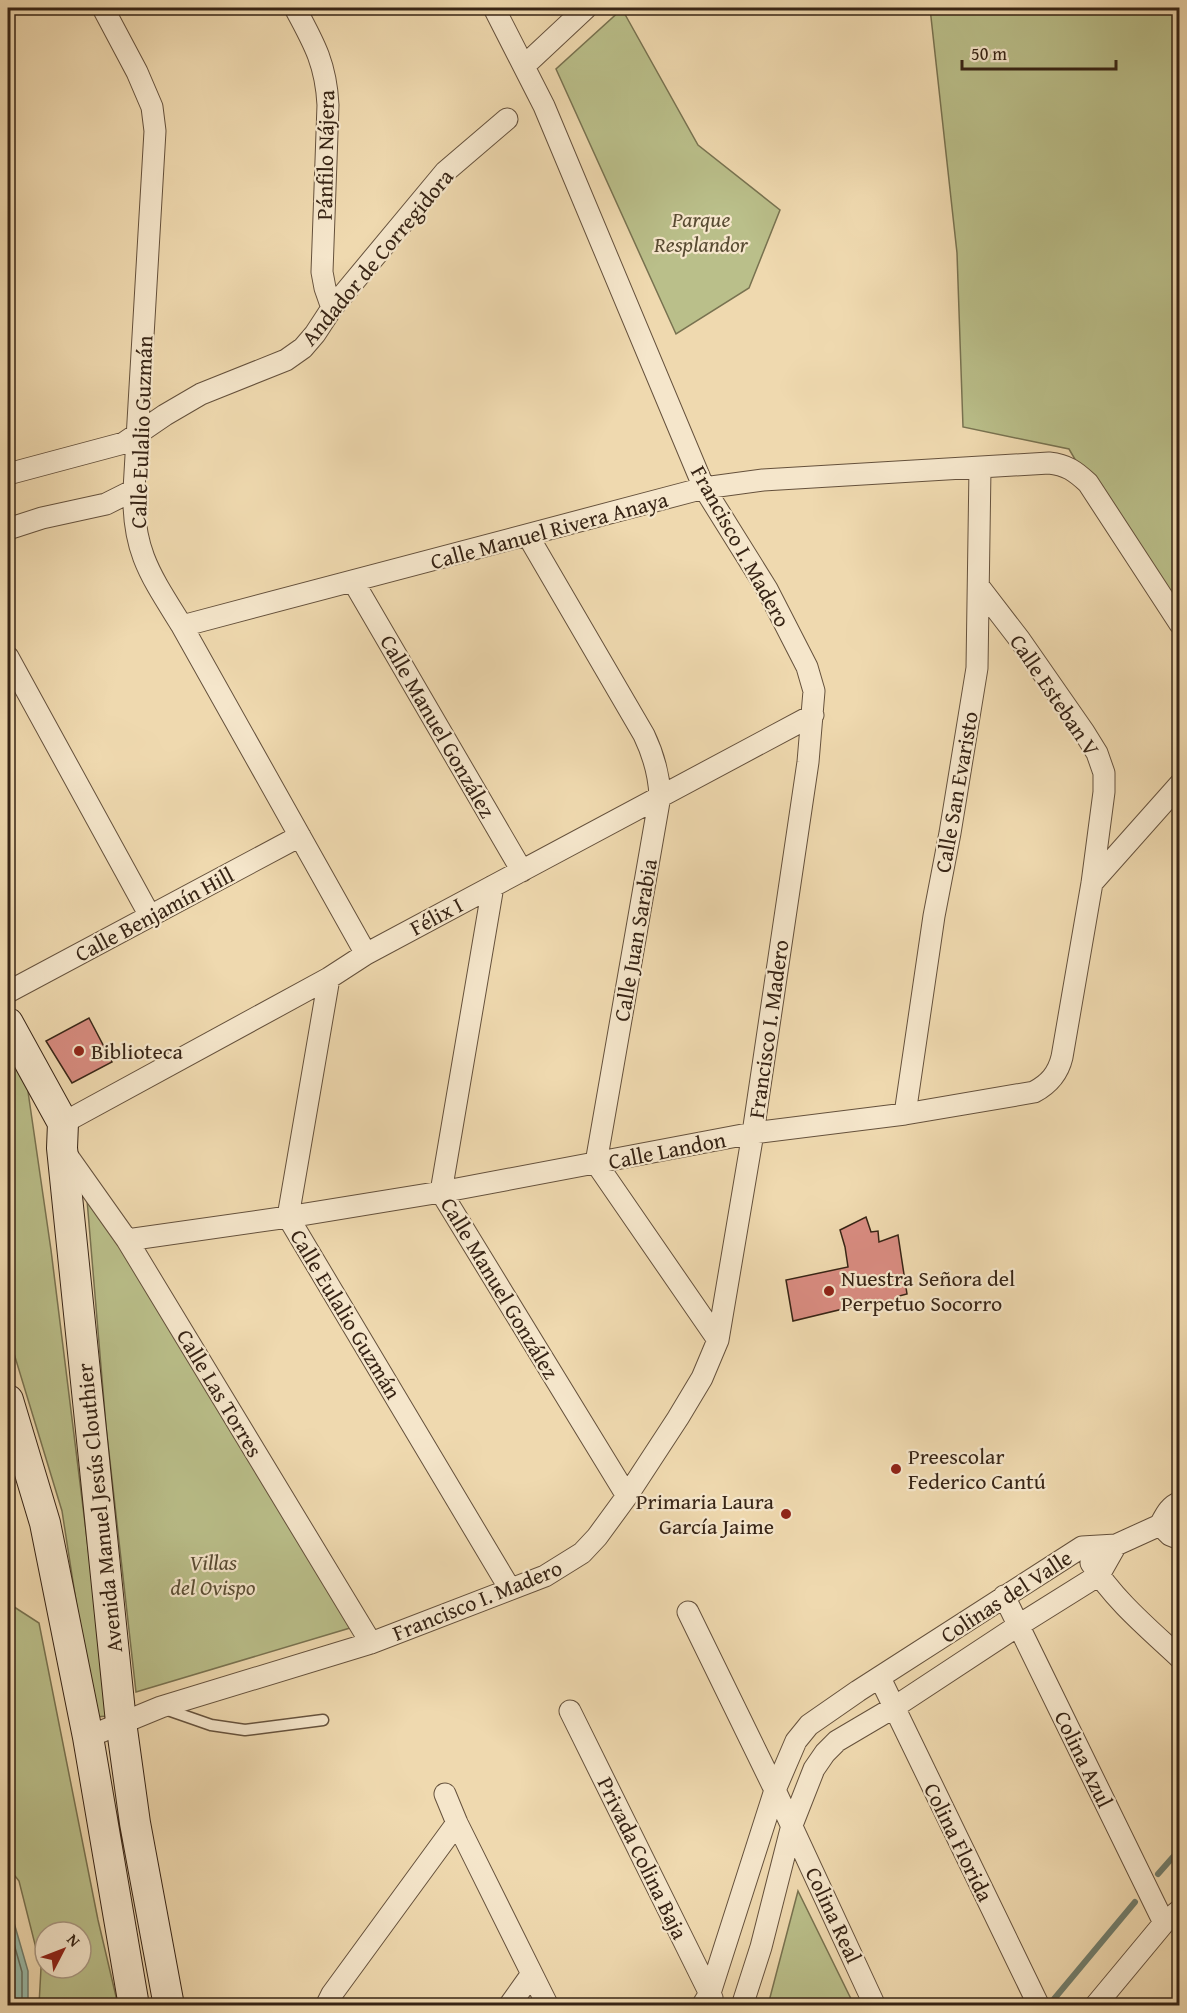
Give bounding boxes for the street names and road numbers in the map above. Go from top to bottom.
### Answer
street label: Pánfilo Nájera [308,89,342,220]
street label: Andador de Corregidora [293,161,461,352]
street label: Calle Eulalio Guzmán [122,334,160,529]
street label: Francisco I. Madero [683,459,799,633]
street label: Calle Manuel Rivera Anaya [427,483,672,577]
street label: Calle Esteban V [1002,628,1108,762]
street label: Calle Manuel González [372,629,504,824]
street label: Calle San Evaristo [926,709,986,875]
street label: Calle Juan Sarabia [605,856,665,1024]
street label: Calle Benjamín Hill [69,859,239,969]
street label: Félix I [404,889,468,943]
street label: Francisco I. Madero [740,938,796,1120]
street label: Calle Landon [606,1123,729,1177]
street label: Calle Manuel González [433,1191,567,1385]
street label: Calle Eulalio Guzmán [283,1223,410,1406]
street label: Calle Las Torres [169,1323,271,1463]
street label: Avenida Manuel Jesús Clouthier [68,1362,130,1654]
street label: Colinas del Valle [934,1541,1078,1651]
street label: Francisco I. Madero [387,1551,567,1649]
street label: Colina Azul [1047,1705,1121,1813]
street label: Privada Colina Baja [590,1771,697,1945]
street label: Colina Florida [916,1777,1002,1907]
street label: Colina Real [798,1862,870,1968]

